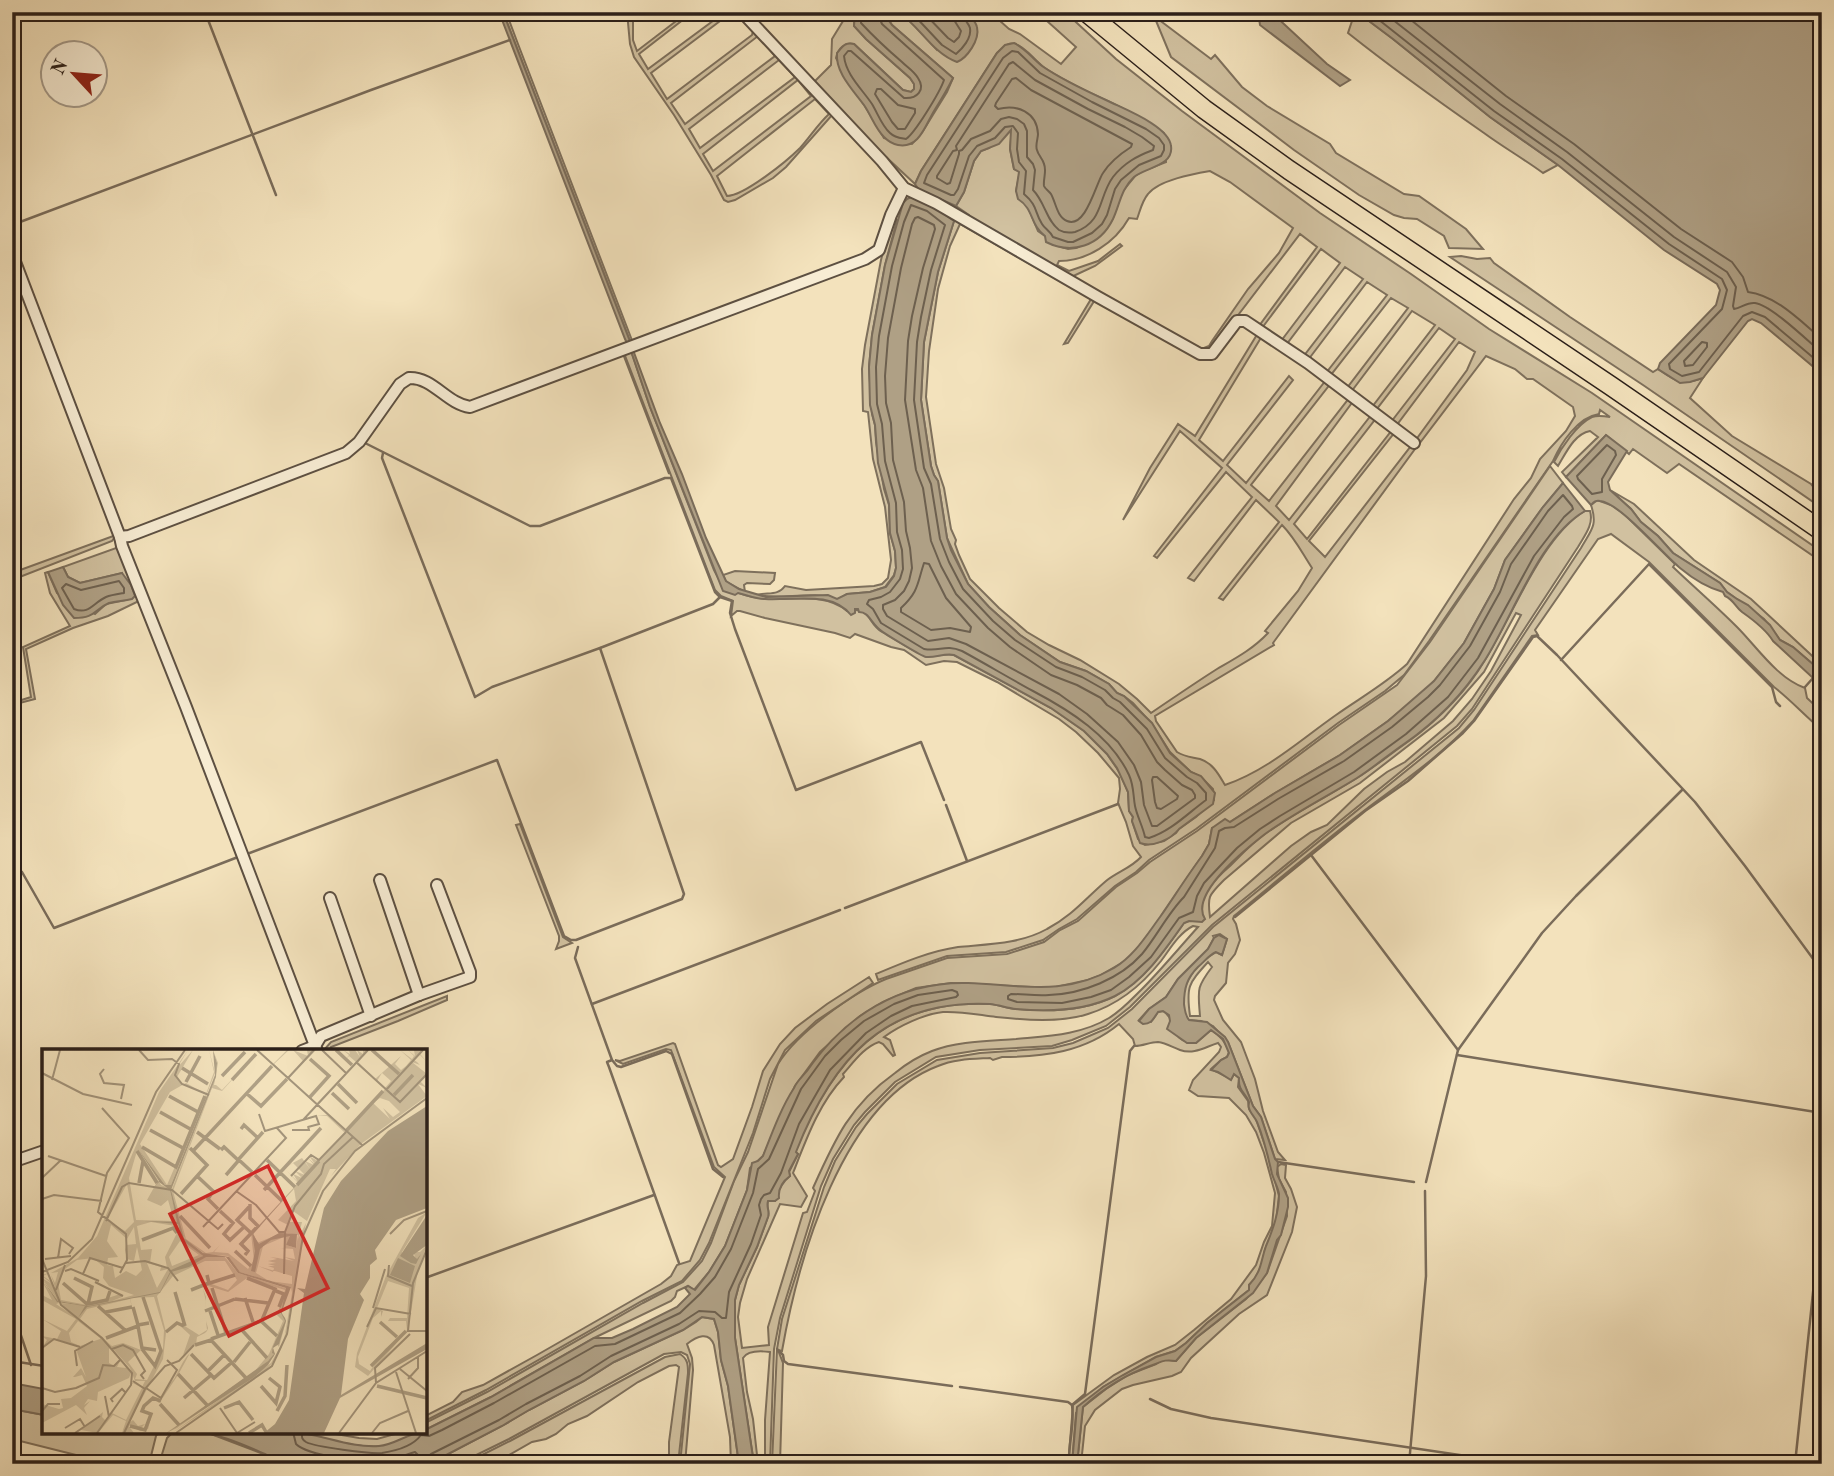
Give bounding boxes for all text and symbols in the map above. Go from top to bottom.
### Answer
north arrow [38,38,108,108]
text: N [49,57,73,78]
inset map [42,1049,427,1434]

